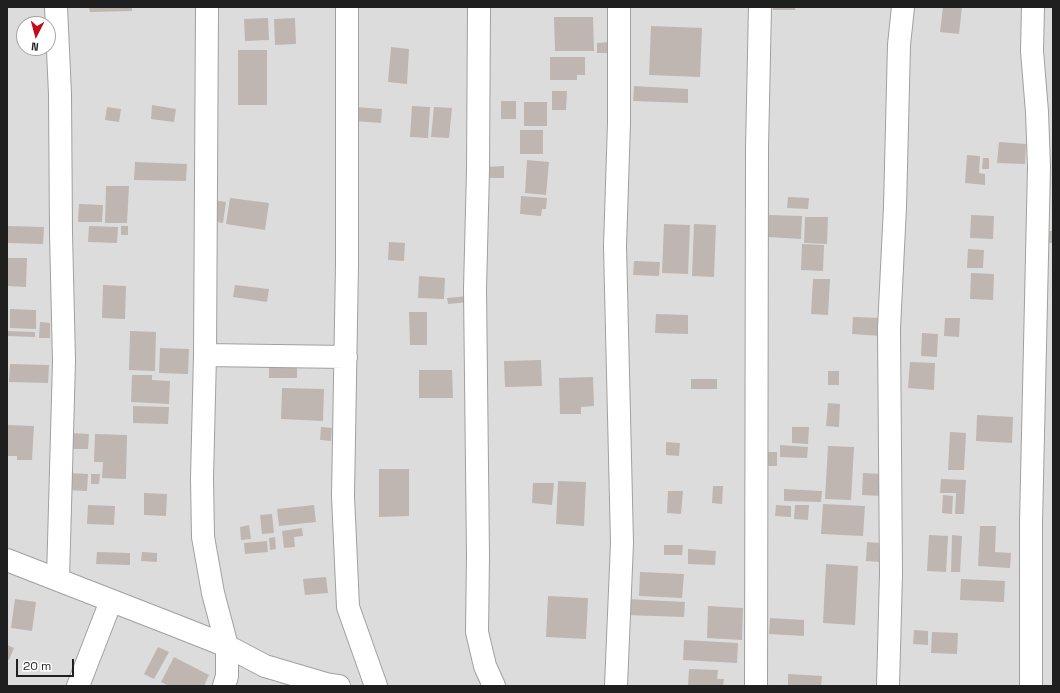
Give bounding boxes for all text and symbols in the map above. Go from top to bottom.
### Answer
north arrow [16,16,56,56]
text: N [30,40,39,54]
scale bar [18,651,76,677]
text: 20 m [23,658,51,674]

